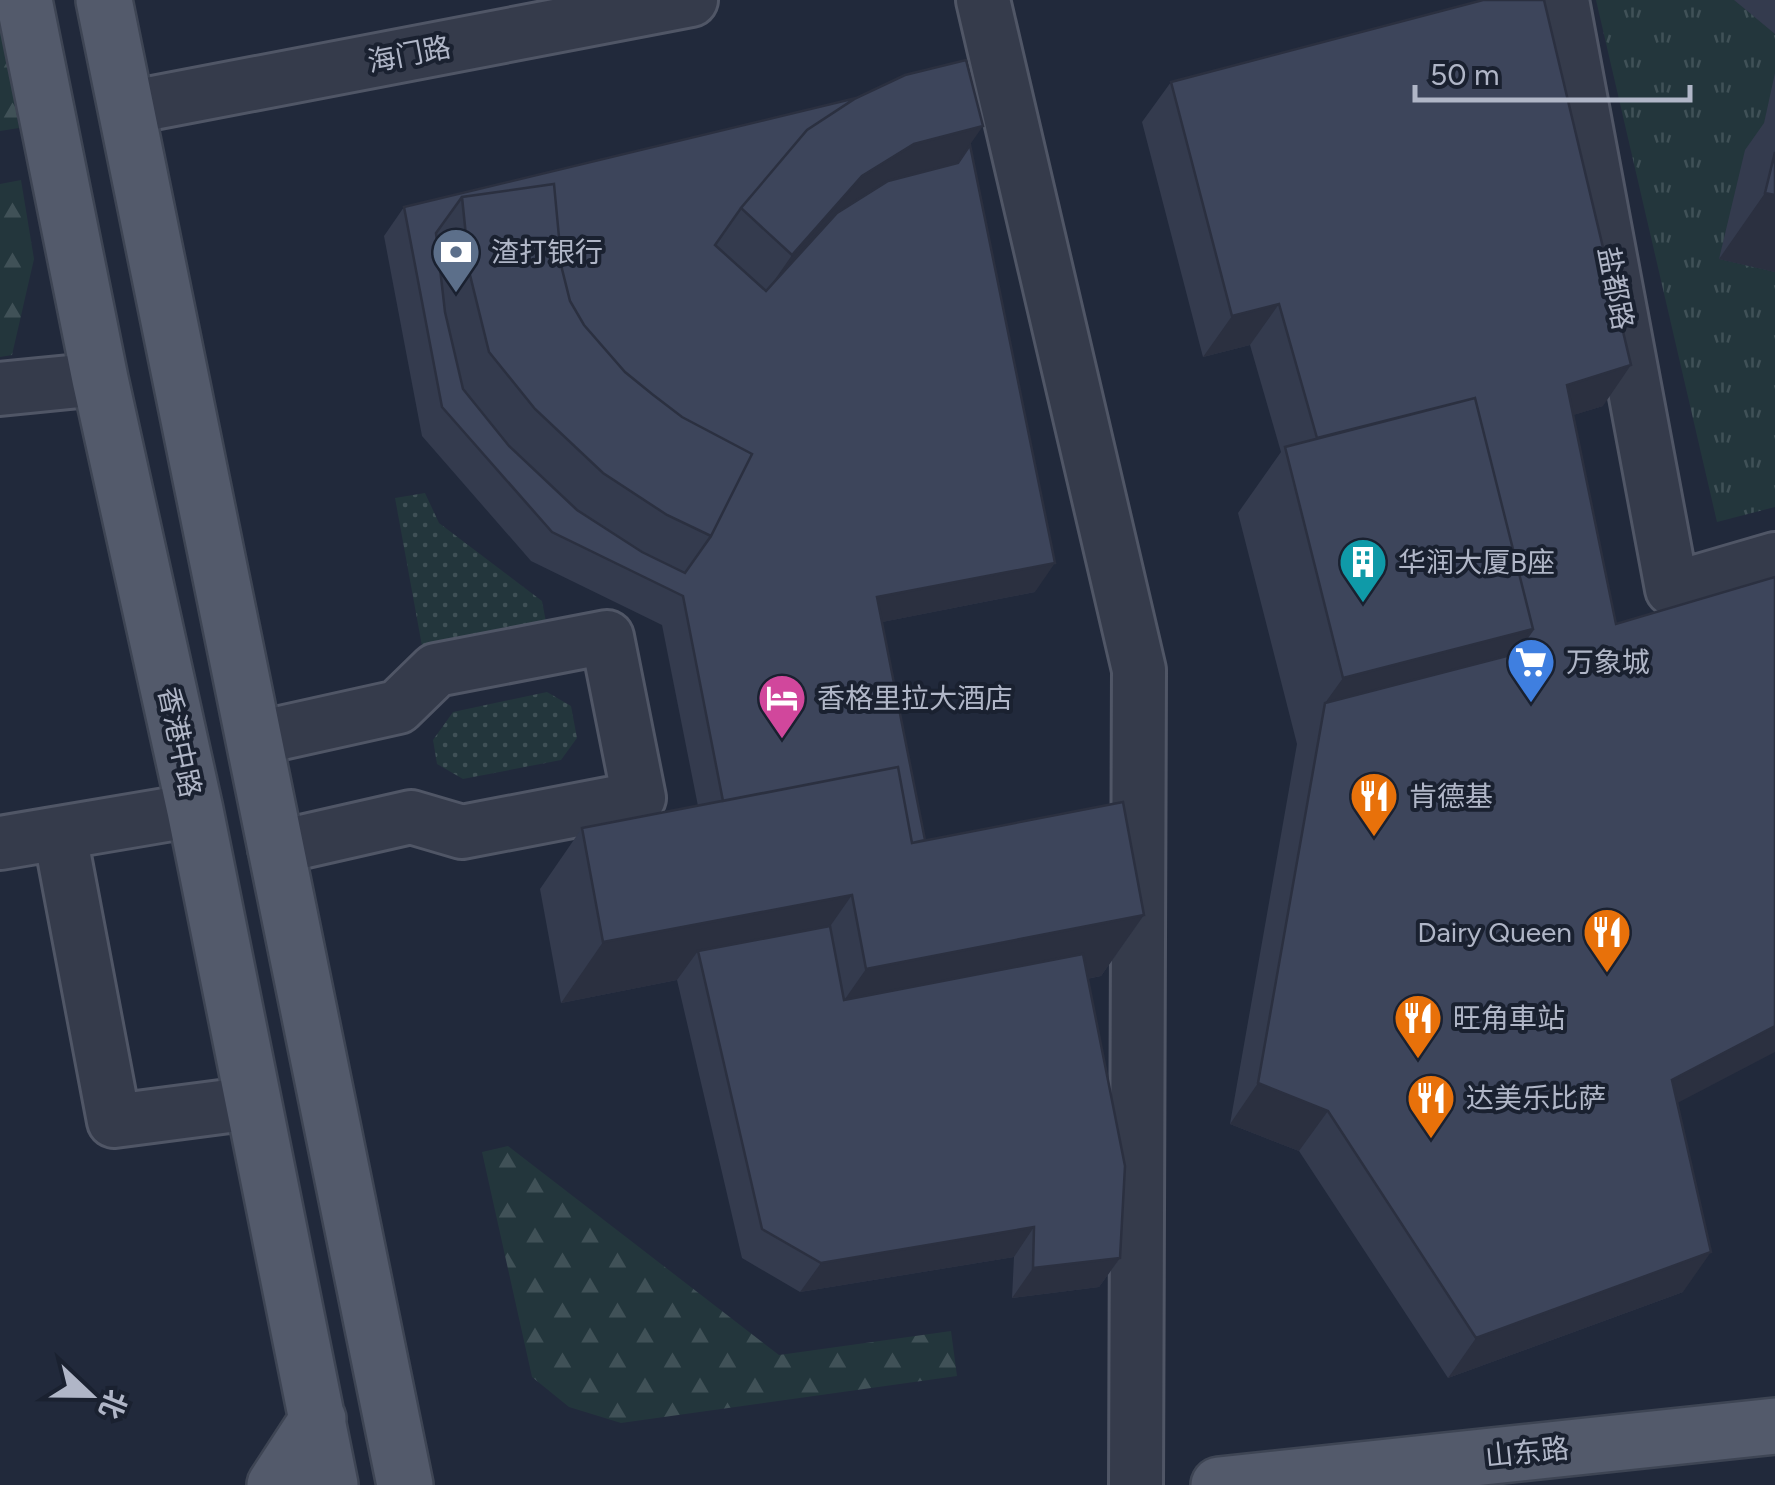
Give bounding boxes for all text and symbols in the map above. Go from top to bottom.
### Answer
street label: 海门路 [365,29,453,79]
scale bar [1415,40,1690,102]
text: 50 m [1430,56,1499,93]
bank icon: 渣打银行 [430,226,482,294]
place label: 渣打银行 [491,235,603,269]
street label: 盐都路 [1591,244,1641,332]
building icon: 华润大厦B座 [1337,536,1389,604]
place label: 华润大厦B座 [1398,545,1555,579]
supermarket icon: 万象城 [1505,636,1557,704]
place label: 万象城 [1566,645,1650,679]
hotel icon: 香格里拉大酒店 [756,672,808,740]
place label: 香格里拉大酒店 [817,681,1013,715]
street label: 香港中路 [152,684,208,800]
restaurant icon: 肯德基 [1348,770,1400,838]
place label: 肯德基 [1409,779,1493,813]
restaurant icon: Dairy Queen [1581,906,1633,974]
place label: Dairy Queen [1417,915,1572,949]
restaurant icon: 旺角車站 [1392,992,1444,1060]
place label: 旺角車站 [1453,1001,1565,1035]
restaurant icon: 达美乐比萨 [1405,1072,1457,1140]
place label: 达美乐比萨 [1466,1081,1606,1115]
north arrow [40,1345,140,1445]
text: 北 [92,1385,134,1424]
street label: 山东路 [1483,1431,1571,1473]

